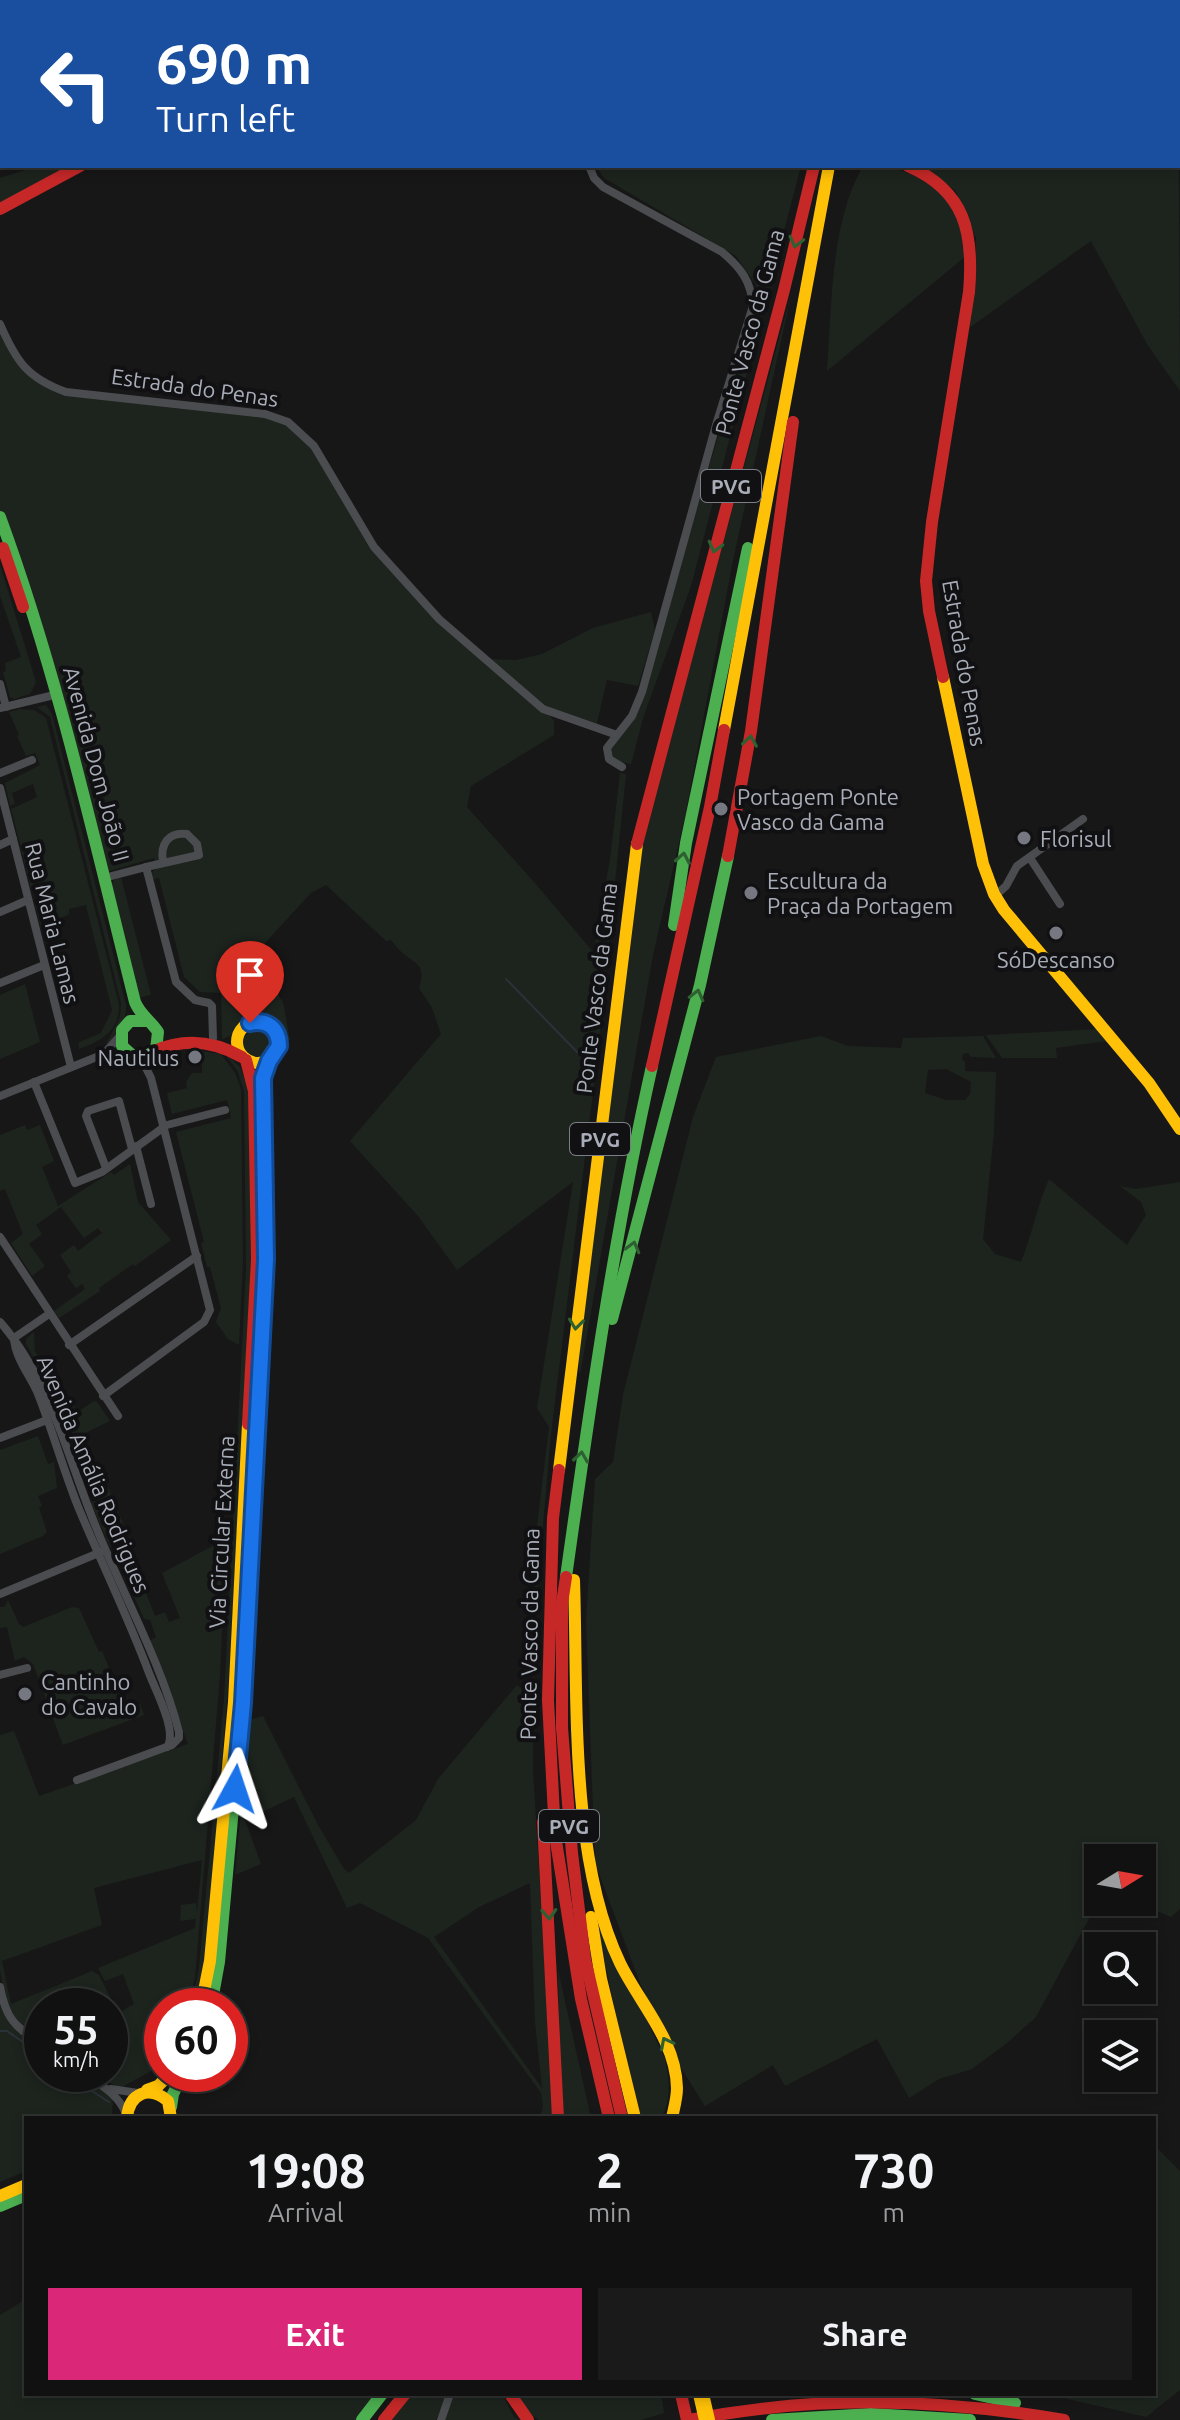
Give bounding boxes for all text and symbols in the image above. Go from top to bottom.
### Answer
icon: left [24,32,128,136]
text: 690 m [156,32,312,95]
text: Turn left [156,98,295,139]
street label: Ponte Vasco da Gama [709,226,789,438]
one-way arrow [789,235,806,248]
street label: Estrada do Penas [110,363,280,411]
road number: PVG [701,470,761,502]
one-way arrow [707,540,724,554]
street label: Estrada do Penas [938,578,992,748]
street label: Avenida Dom João II [59,664,135,864]
one-way arrow [741,734,758,748]
place label: Portagem Ponte Vasco da Gama [737,784,899,834]
marker: Portagem Ponte Vasco da Gama [712,800,730,818]
place label: Florisul [1040,826,1112,851]
marker: Florisul [1015,829,1033,847]
street label: Rua Maria Lamas [21,840,85,1006]
one-way arrow [674,852,691,865]
place label: Escultura da Praça da Portagem [767,868,953,918]
street label: Ponte Vasco da Gama [571,881,621,1095]
marker: Escultura da Praça da Portagem [742,884,760,902]
marker: SóDescanso [1047,924,1065,942]
pin [216,941,284,1023]
place label: SóDescanso [997,947,1115,972]
icon: arrive [228,953,272,997]
one-way arrow [688,989,705,1003]
place label: Nautilus [98,1045,179,1070]
marker: Nautilus [186,1048,204,1066]
road number: PVG [570,1123,630,1155]
one-way arrow [623,1241,640,1255]
one-way arrow [567,1318,584,1331]
street label: Avenida Amália Rodrigues [32,1351,156,1597]
street label: Via Circular Externa [203,1435,239,1629]
one-way arrow [572,1450,589,1464]
street label: Ponte Vasco da Gama [515,1528,543,1740]
place label: Cantinho do Cavalo [41,1669,137,1719]
marker: Cantinho do Cavalo [16,1685,34,1703]
position arrow [193,1747,277,1831]
road number: PVG [539,1810,599,1842]
north arrow [1084,1844,1156,1916]
map controls [1084,1844,1156,2092]
one-way arrow [540,1908,557,1921]
button: search [1084,1932,1156,2004]
speed limit sign: 60 [144,1988,248,2092]
text: 55 [53,2007,99,2052]
button: layers [1084,2020,1156,2092]
one-way arrow [660,2036,676,2051]
text: km/h [53,2048,99,2071]
text: 19:08 [246,2143,366,2197]
text: 2 [596,2143,623,2197]
text: 730 [853,2143,934,2197]
text: Arrival [268,2198,344,2227]
text: min [588,2198,631,2227]
text: m [882,2198,905,2227]
button: Exit [48,2288,582,2380]
button: Share [598,2288,1132,2380]

